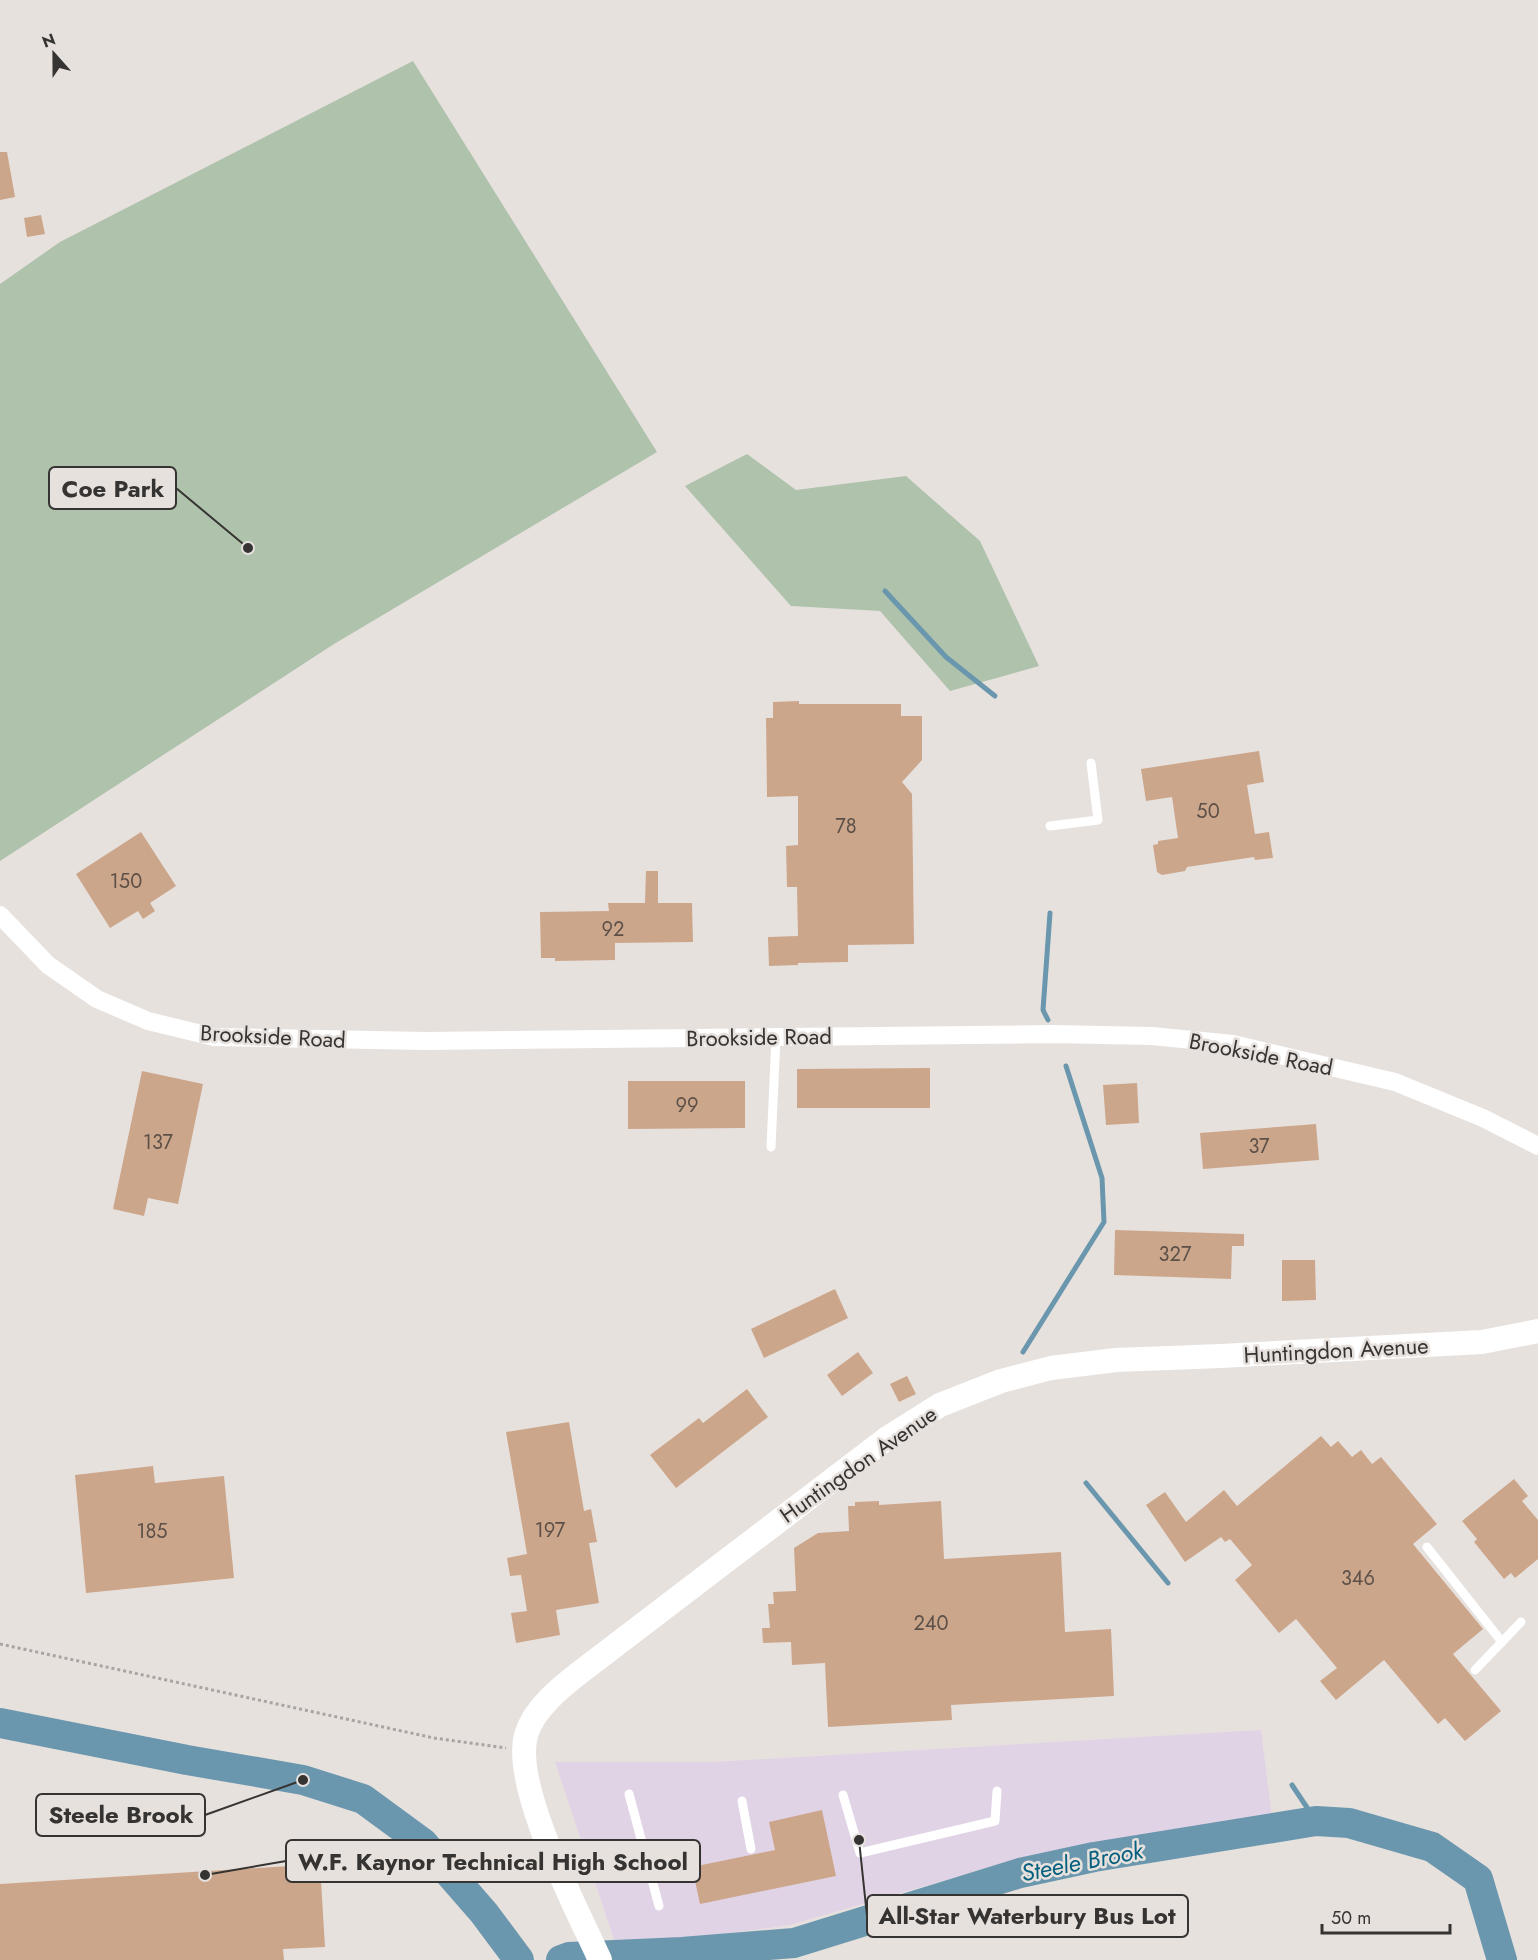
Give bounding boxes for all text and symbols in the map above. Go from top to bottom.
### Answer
north arrow [24,24,84,84]
text: N [39,27,59,53]
callout: Coe Park [49,467,176,509]
text: Coe Park [62,471,165,506]
house number: 50 [1196,797,1220,826]
house number: 78 [835,812,857,841]
house number: 150 [110,867,142,896]
house number: 92 [602,915,624,944]
street label: Brookside Road [199,1016,347,1056]
street label: Brookside Road [686,1020,832,1054]
street label: Brookside Road [1186,1024,1336,1084]
house number: 99 [675,1091,699,1120]
house number: 137 [143,1128,174,1157]
house number: 37 [1248,1132,1270,1161]
house number: 327 [1159,1240,1192,1269]
street label: Huntingdon Avenue [1243,1329,1429,1371]
street label: Huntingdon Avenue [773,1398,943,1530]
house number: 197 [535,1516,566,1545]
house number: 185 [136,1517,168,1546]
house number: 346 [1341,1564,1375,1593]
house number: 240 [913,1609,949,1638]
callout: Steele Brook [36,1794,205,1836]
text: Steele Brook [48,1797,194,1832]
water label: Steele Brook [1018,1832,1147,1890]
callout: W.F. Kaynor Technical High School [286,1840,700,1882]
text: W.F. Kaynor Technical High School [298,1844,688,1879]
callout: All-Star Waterbury Bus Lot [867,1895,1188,1937]
scale bar [1322,1897,1450,1935]
text: All-Star Waterbury Bus Lot [877,1898,1176,1933]
text: 50 m [1331,1905,1371,1931]

